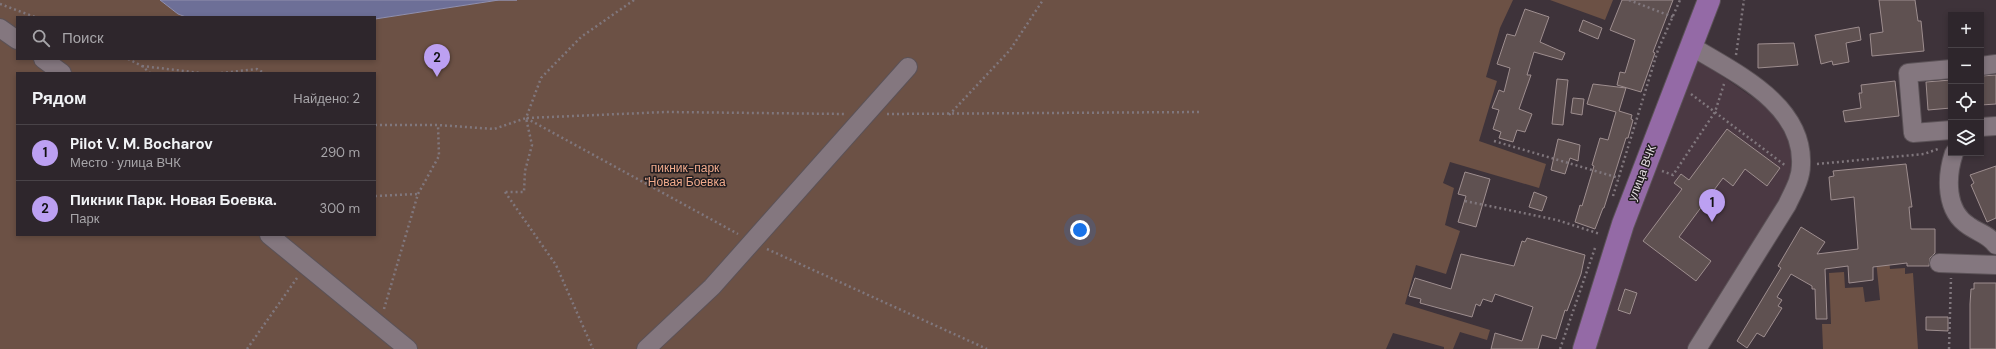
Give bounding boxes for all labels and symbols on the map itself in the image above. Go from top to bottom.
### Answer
pin: 2 [424,44,450,77]
street label: улица ВЧК [1624,143,1660,203]
park label: пикник-парк "Новая Боевка [644,160,726,190]
pin: 1 [1699,189,1725,222]
your location [1070,220,1090,240]

